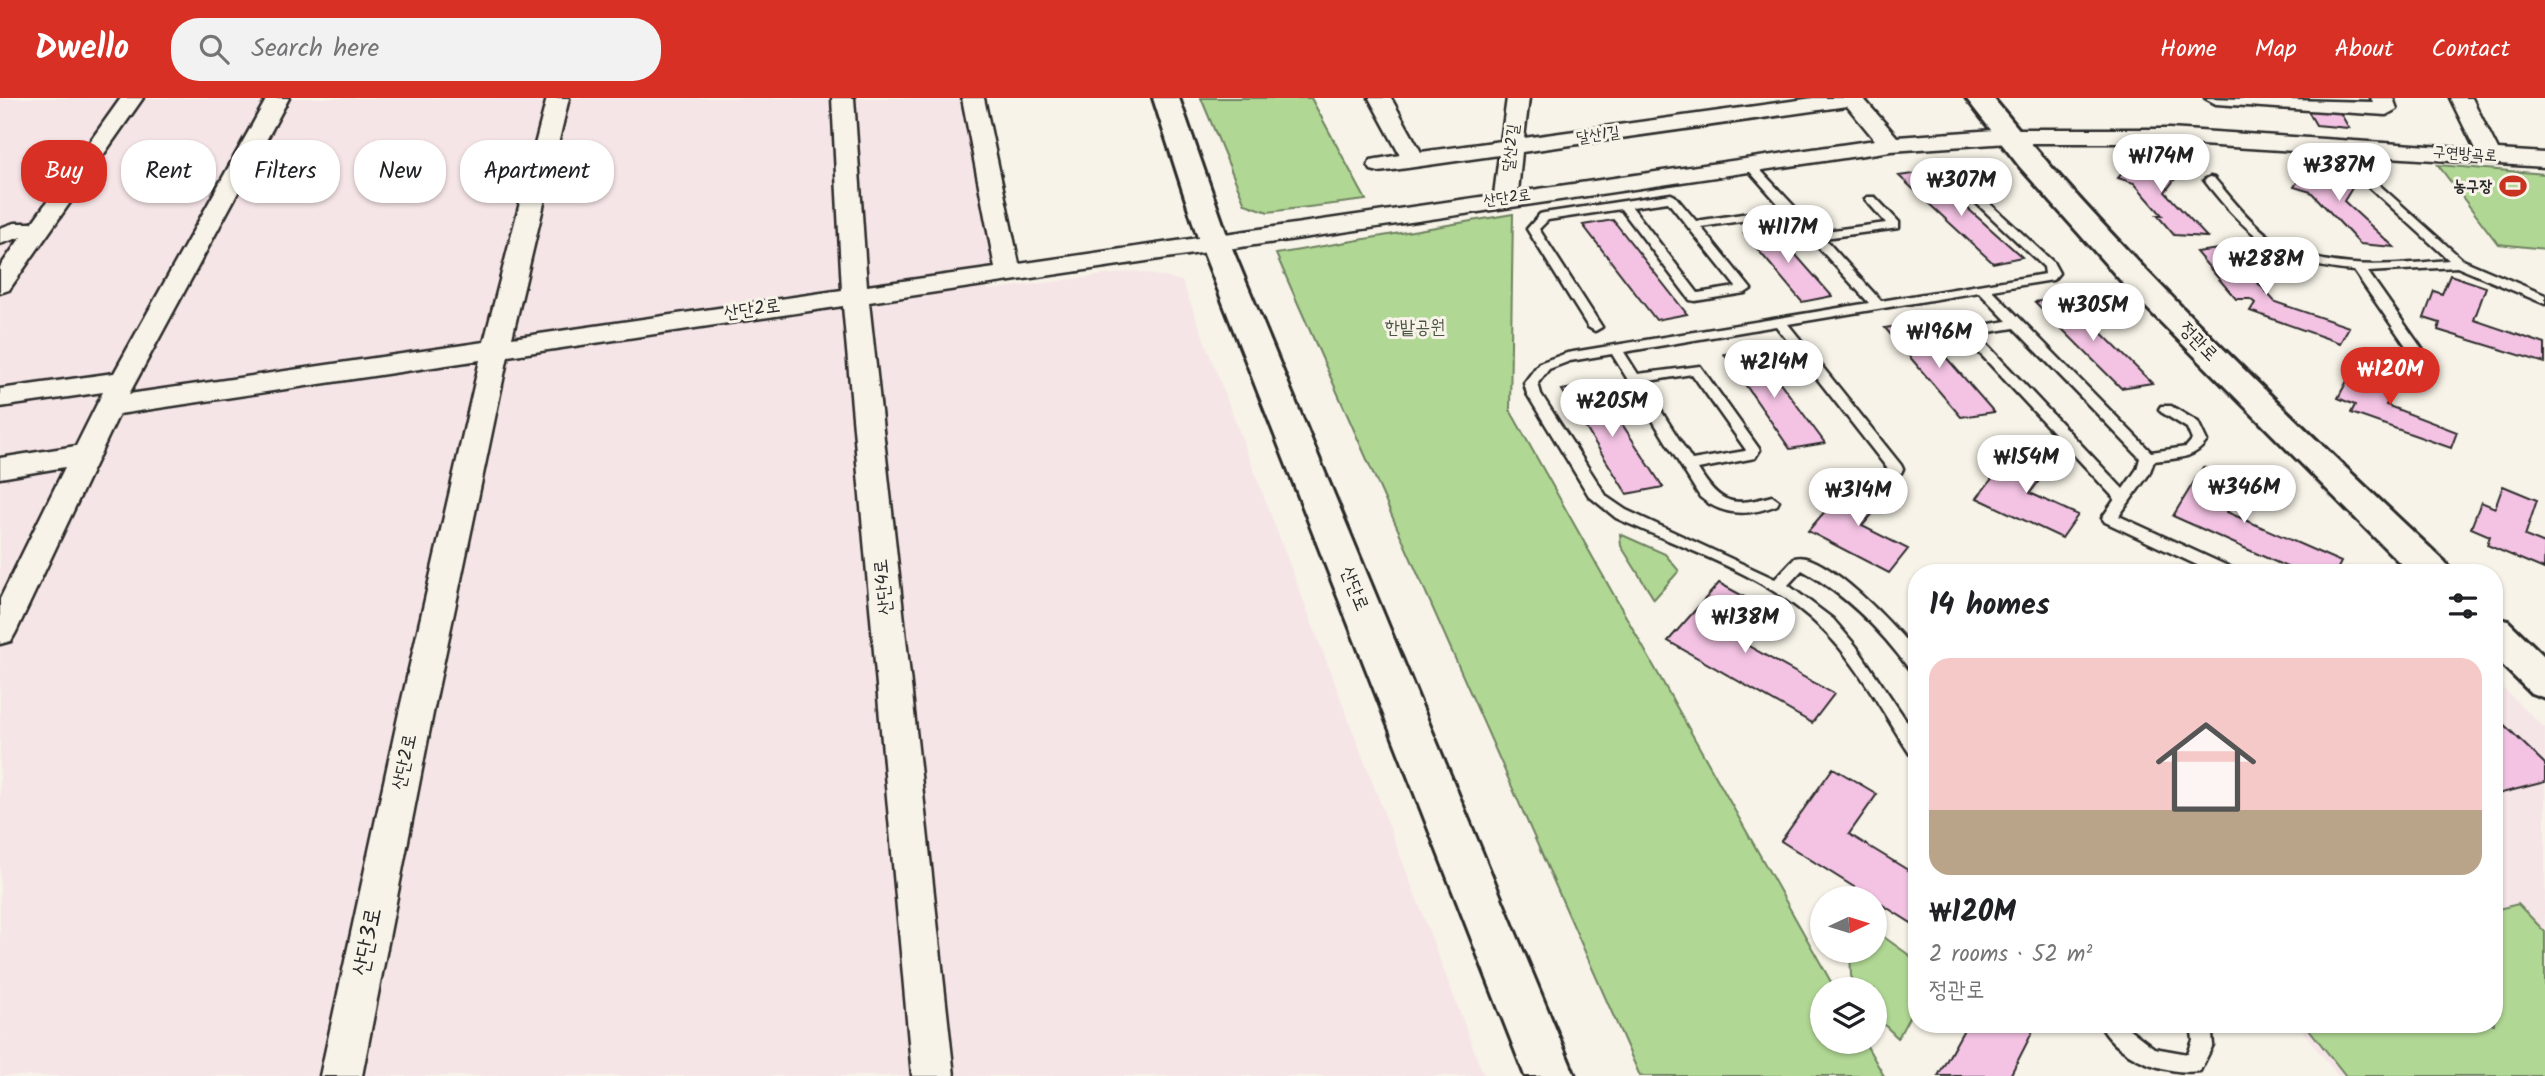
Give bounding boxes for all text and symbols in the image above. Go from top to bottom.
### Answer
search box [171,18,661,81]
text: Dwello [35,23,129,76]
text: Search here [251,28,379,70]
icon: search [195,30,233,68]
text: Home [2160,30,2217,69]
text: Map [2255,30,2297,69]
text: About [2335,30,2393,69]
text: Contact [2431,30,2510,69]
street label: 달산1길 [1575,120,1621,150]
street label: 달산2길 [1496,123,1526,173]
pin: ₩174M [2112,134,2210,194]
text: ₩174M [2129,139,2193,175]
street label: 구연방곡로 [2432,139,2498,169]
chip: Buy [21,140,107,203]
chip: Rent [121,140,216,203]
chip: Filters [230,140,340,203]
chip: New [354,140,446,203]
chip: Apartment [460,140,614,203]
pin: ₩387M [2290,144,2388,203]
text: ₩387M [2303,148,2375,184]
pin: ₩307M [1912,158,2010,218]
text: ₩307M [1926,163,1996,199]
sports icon: 농구장 [2498,171,2528,201]
place label: 농구장 [2453,174,2492,199]
street label: 산단2로 [1482,182,1532,214]
pin: ₩117M [1739,206,1837,265]
text: ₩117M [1758,210,1818,246]
pin: ₩288M [2217,238,2315,297]
text: ₩288M [2228,242,2304,278]
pin: ₩305M [2044,284,2142,343]
text: ₩305M [2058,288,2128,324]
street label: 산단2로 [722,291,782,329]
pin: ₩196M [1890,310,1988,370]
park label: 한밭공원 [1384,313,1446,343]
text: ₩196M [1906,315,1972,351]
street label: 정관로 [2171,315,2225,369]
pin: ₩214M [1725,341,1823,400]
text: ₩214M [1740,345,1808,381]
pin: ₩120M [2341,348,2439,407]
text: ₩120M [2357,352,2423,388]
pin: ₩205M [1563,380,1661,439]
text: ₩205M [1576,384,1648,420]
pin: ₩154M [1977,436,2075,495]
text: ₩154M [1993,440,2059,476]
pin: ₩346M [2195,466,2293,525]
pin: ₩314M [1809,468,1907,528]
text: ₩346M [2208,470,2280,506]
text: ₩314M [1825,473,1891,509]
street label: 산단4로 [866,557,902,617]
street label: 산단로 [1331,562,1377,616]
text: 14 homes [1929,582,2050,630]
icon: filters [2444,587,2482,625]
pin: ₩138M [1696,596,1794,655]
text: ₩138M [1711,600,1779,636]
icon: home [2143,704,2269,830]
street label: 산단2로 [384,731,426,793]
north arrow [1810,886,1886,962]
map controls [1810,886,1887,1054]
text: ₩120M [1929,889,2016,937]
street label: 산단3로 [344,905,392,979]
text: 2 rooms · 52 m² [1929,937,2092,973]
text: 정관로 [1929,973,1985,1009]
button: layers [1810,977,1887,1054]

